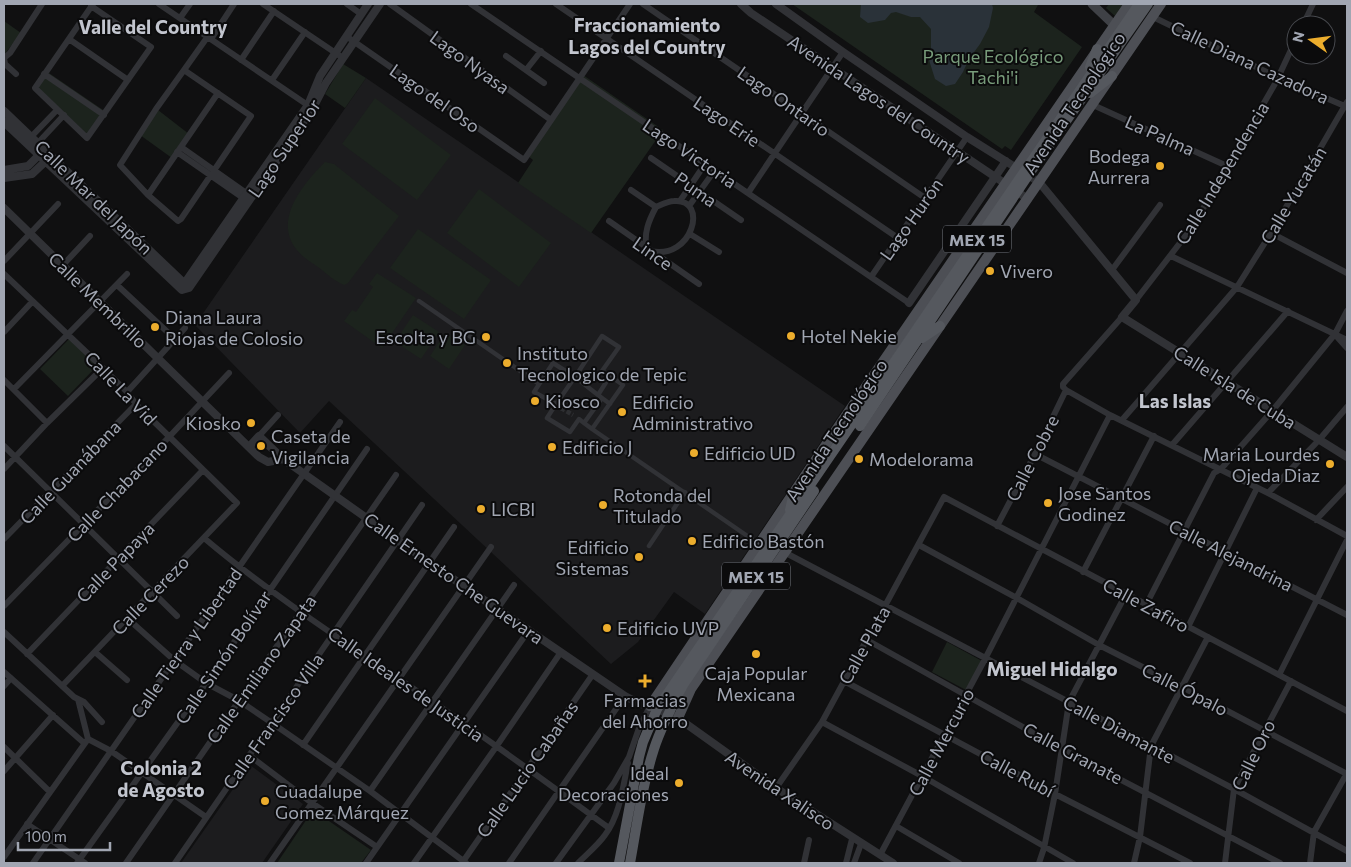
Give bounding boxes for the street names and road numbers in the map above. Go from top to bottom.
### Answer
street label: Calle Diana Cazadora [1167,16,1333,108]
street label: Lago Nyasa [426,26,514,98]
street label: Avenida Tecnológico [1018,27,1130,179]
street label: Avenida Lagos del Country [784,30,974,168]
street label: Lago del Oso [386,59,484,137]
street label: Lago Ontario [734,61,834,141]
street label: Lago Erie [690,91,764,151]
street label: Lago Superior [243,95,325,201]
street label: Calle Independencia [1171,98,1273,248]
street label: La Palma [1122,110,1198,160]
street label: Lago Victoria [639,114,741,192]
street label: Calle Mar del Japón [31,135,157,259]
street label: Calle Yucatán [1255,142,1331,248]
street label: Puma [671,167,721,211]
street label: Lago Hurón [875,174,947,264]
road number: MEX 15 [943,225,1011,252]
street label: Lince [629,231,677,275]
street label: Calle Membrillo [44,247,152,353]
street label: Calle Isla de Cuba [1170,341,1300,433]
street label: Calle La Vid [80,346,162,430]
street label: Avenida Tecnológico [780,354,892,506]
street label: Calle Cobre [1001,411,1063,505]
street label: Calle Guanábana [15,415,125,529]
street label: Calle Chabacano [62,434,172,546]
street label: Calle Ernesto Che Guevara [360,508,548,648]
street label: Calle Alejandrina [1165,514,1297,596]
street label: Calle Papaya [71,517,159,607]
street label: Calle Cerezo [107,551,193,639]
road number: MEX 15 [722,562,790,590]
street label: Calle Tierra y Libertad [126,563,246,723]
street label: Calle Zafiro [1099,573,1193,637]
street label: Calle Simón Bolívar [170,586,276,728]
street label: Calle Emiliano Zapata [201,590,321,748]
street label: Calle Plata [834,602,894,688]
street label: Calle Ideales de Justicia [324,622,488,746]
street label: Calle Francisco Villa [218,649,328,793]
street label: Calle Ópalo [1138,658,1232,720]
street label: Calle Mercurio [903,684,979,800]
street label: Calle Diamante [1059,690,1179,768]
street label: Calle Lucio Cabañas [472,696,582,842]
street label: Calle Oro [1226,716,1280,794]
street label: Calle Granate [1019,717,1127,789]
street label: Calle Rubí [976,744,1059,802]
street label: Avenida Xalisco [721,745,839,835]

